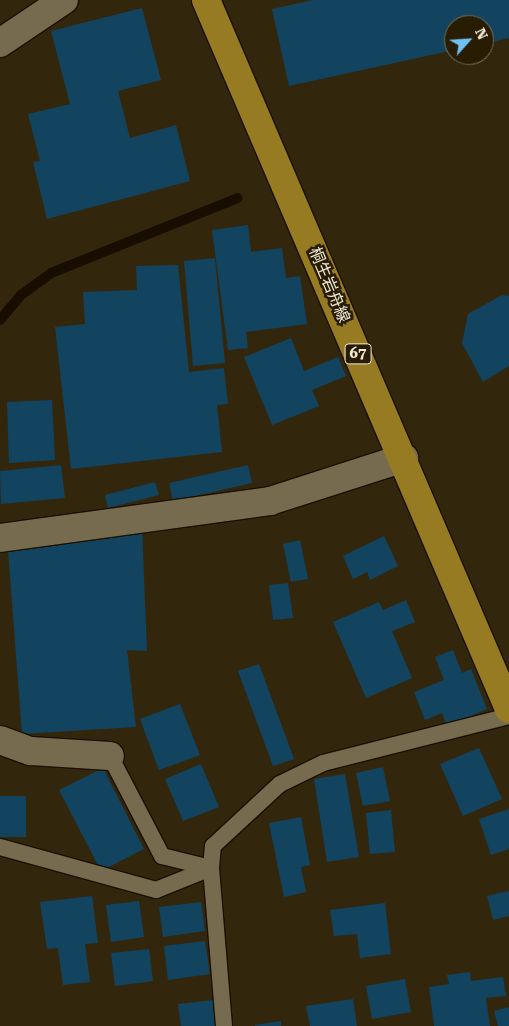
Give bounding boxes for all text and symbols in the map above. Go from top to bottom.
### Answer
north arrow [444,15,494,65]
text: N [472,26,491,42]
street label: 桐生岩舟線 [305,244,353,326]
road number: 67 [344,342,372,366]

